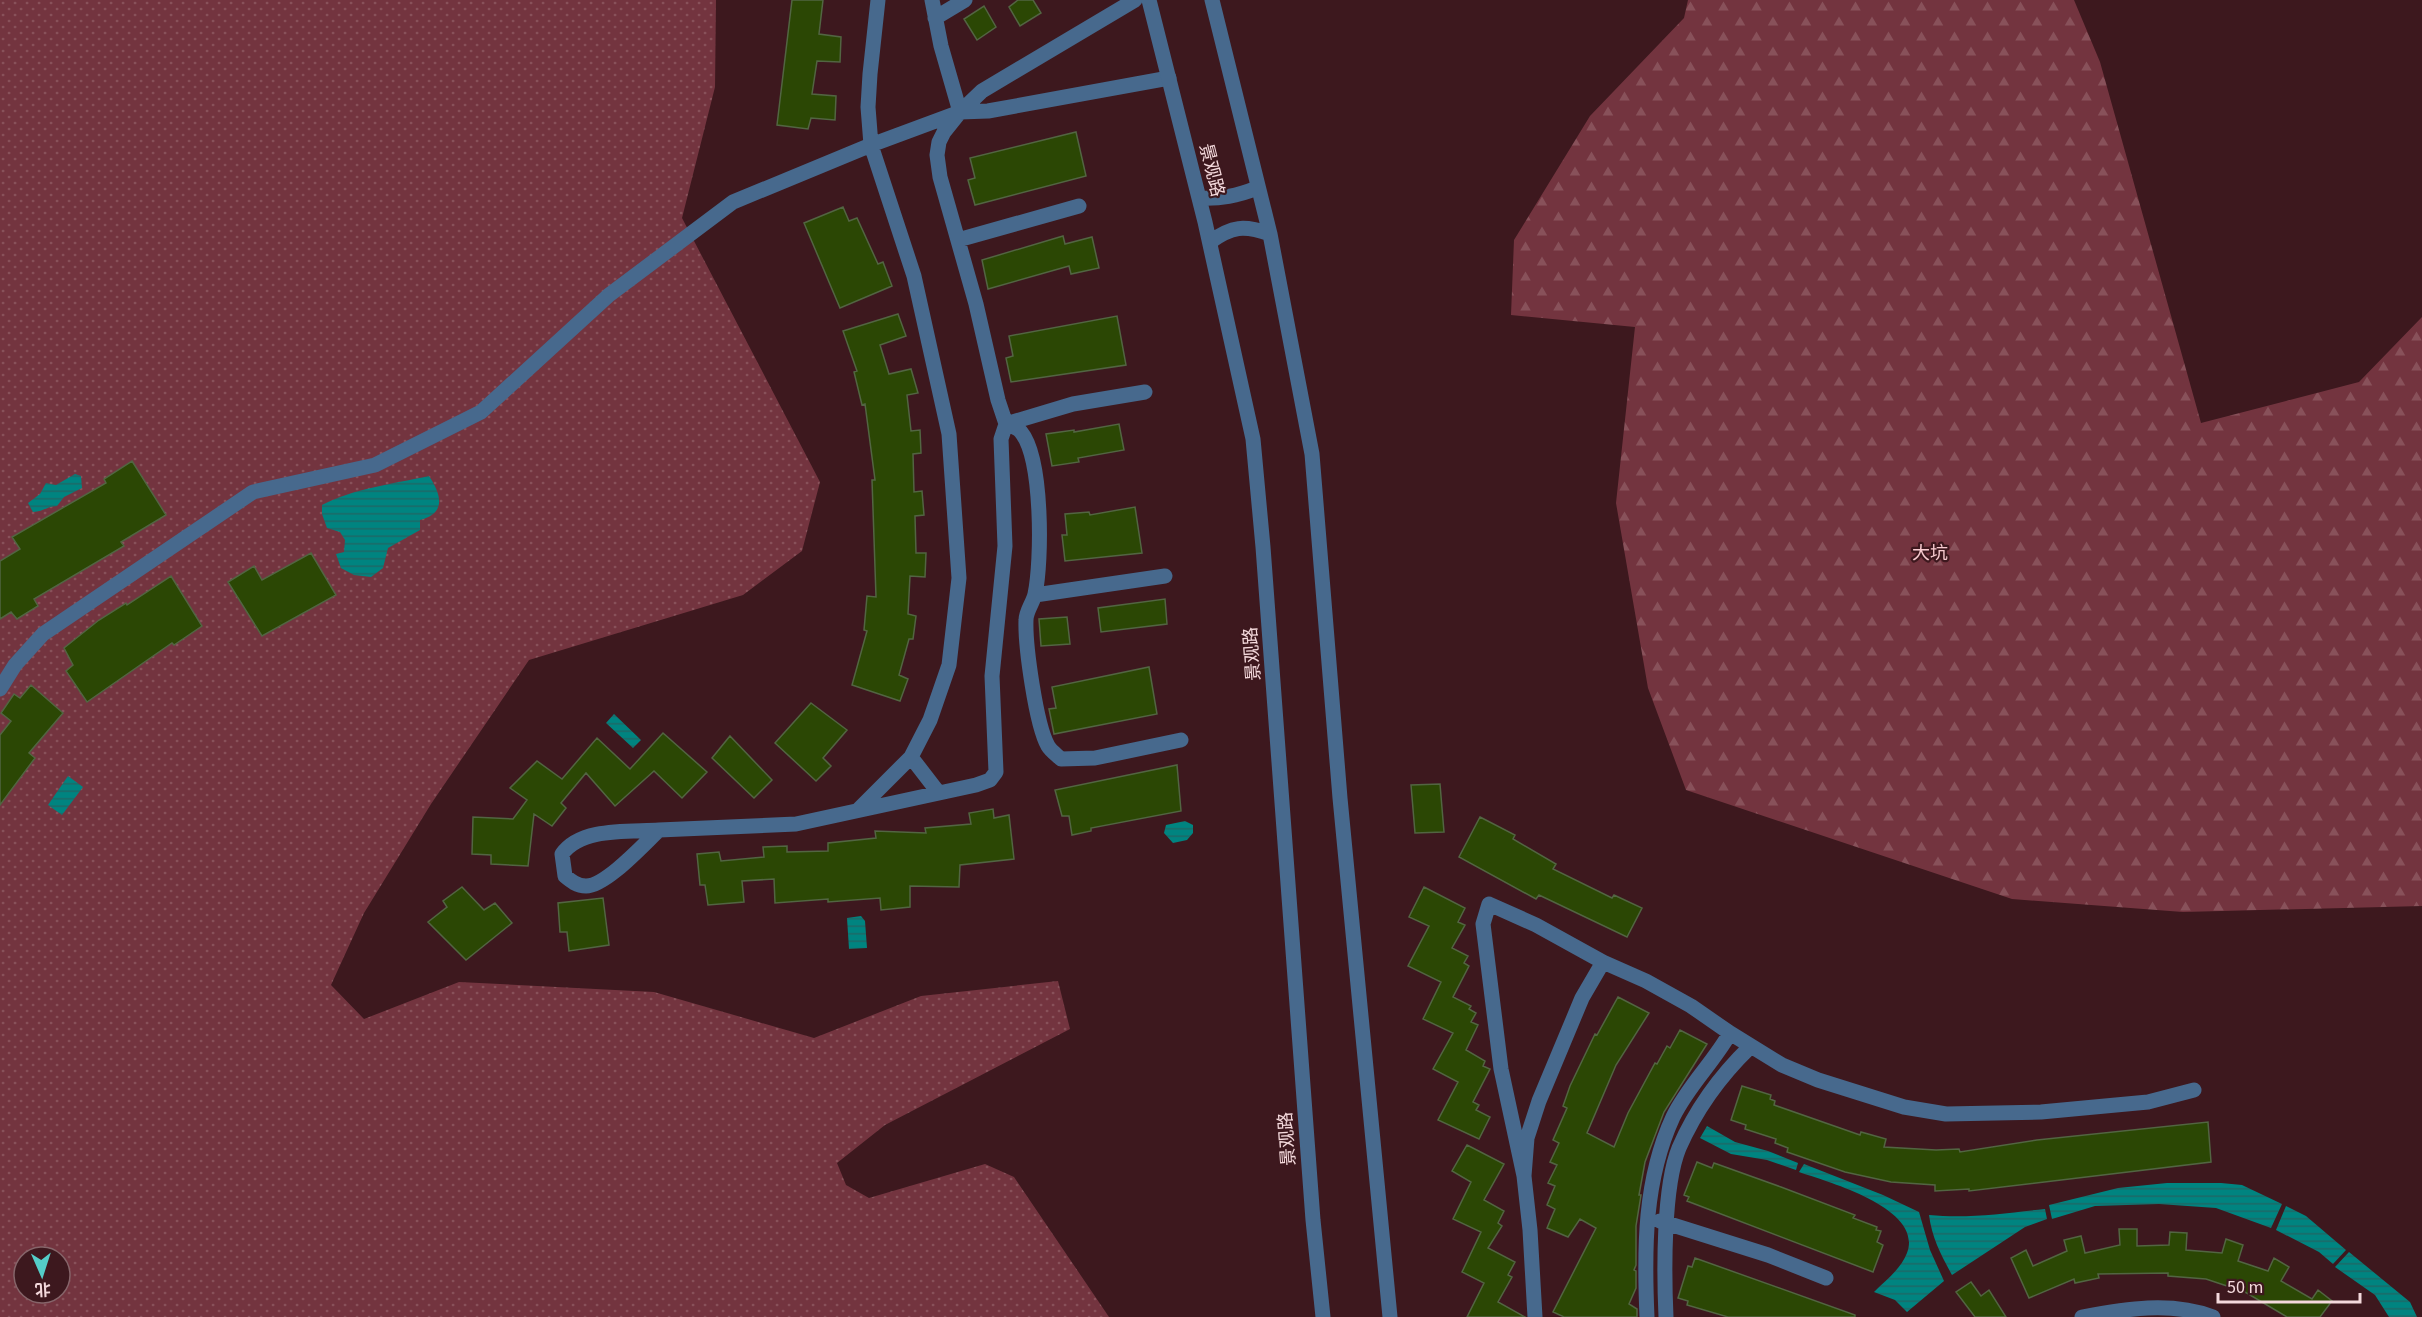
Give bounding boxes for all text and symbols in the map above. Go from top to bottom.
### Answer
street label: 景观路 [1193,141,1230,199]
park label: 大坑 [1912,541,1948,566]
street label: 景观路 [1238,626,1267,682]
street label: 景观路 [1273,1111,1302,1167]
north arrow [12,1245,72,1305]
scale bar [2218,1266,2360,1304]
text: 50 m [2227,1275,2263,1300]
text: 北 [34,1278,51,1300]

